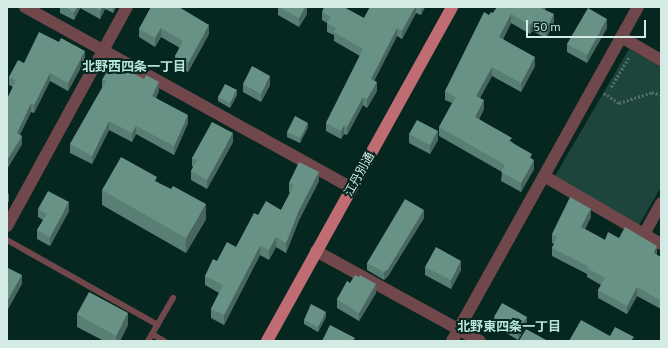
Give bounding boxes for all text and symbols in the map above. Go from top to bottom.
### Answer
scale bar [528,12,648,38]
text: 50 m [533,19,561,34]
district label: 北野西四条一丁目 [82,59,186,75]
street label: 江丹別通 [341,150,377,198]
district label: 北野東四条一丁目 [457,319,561,335]

